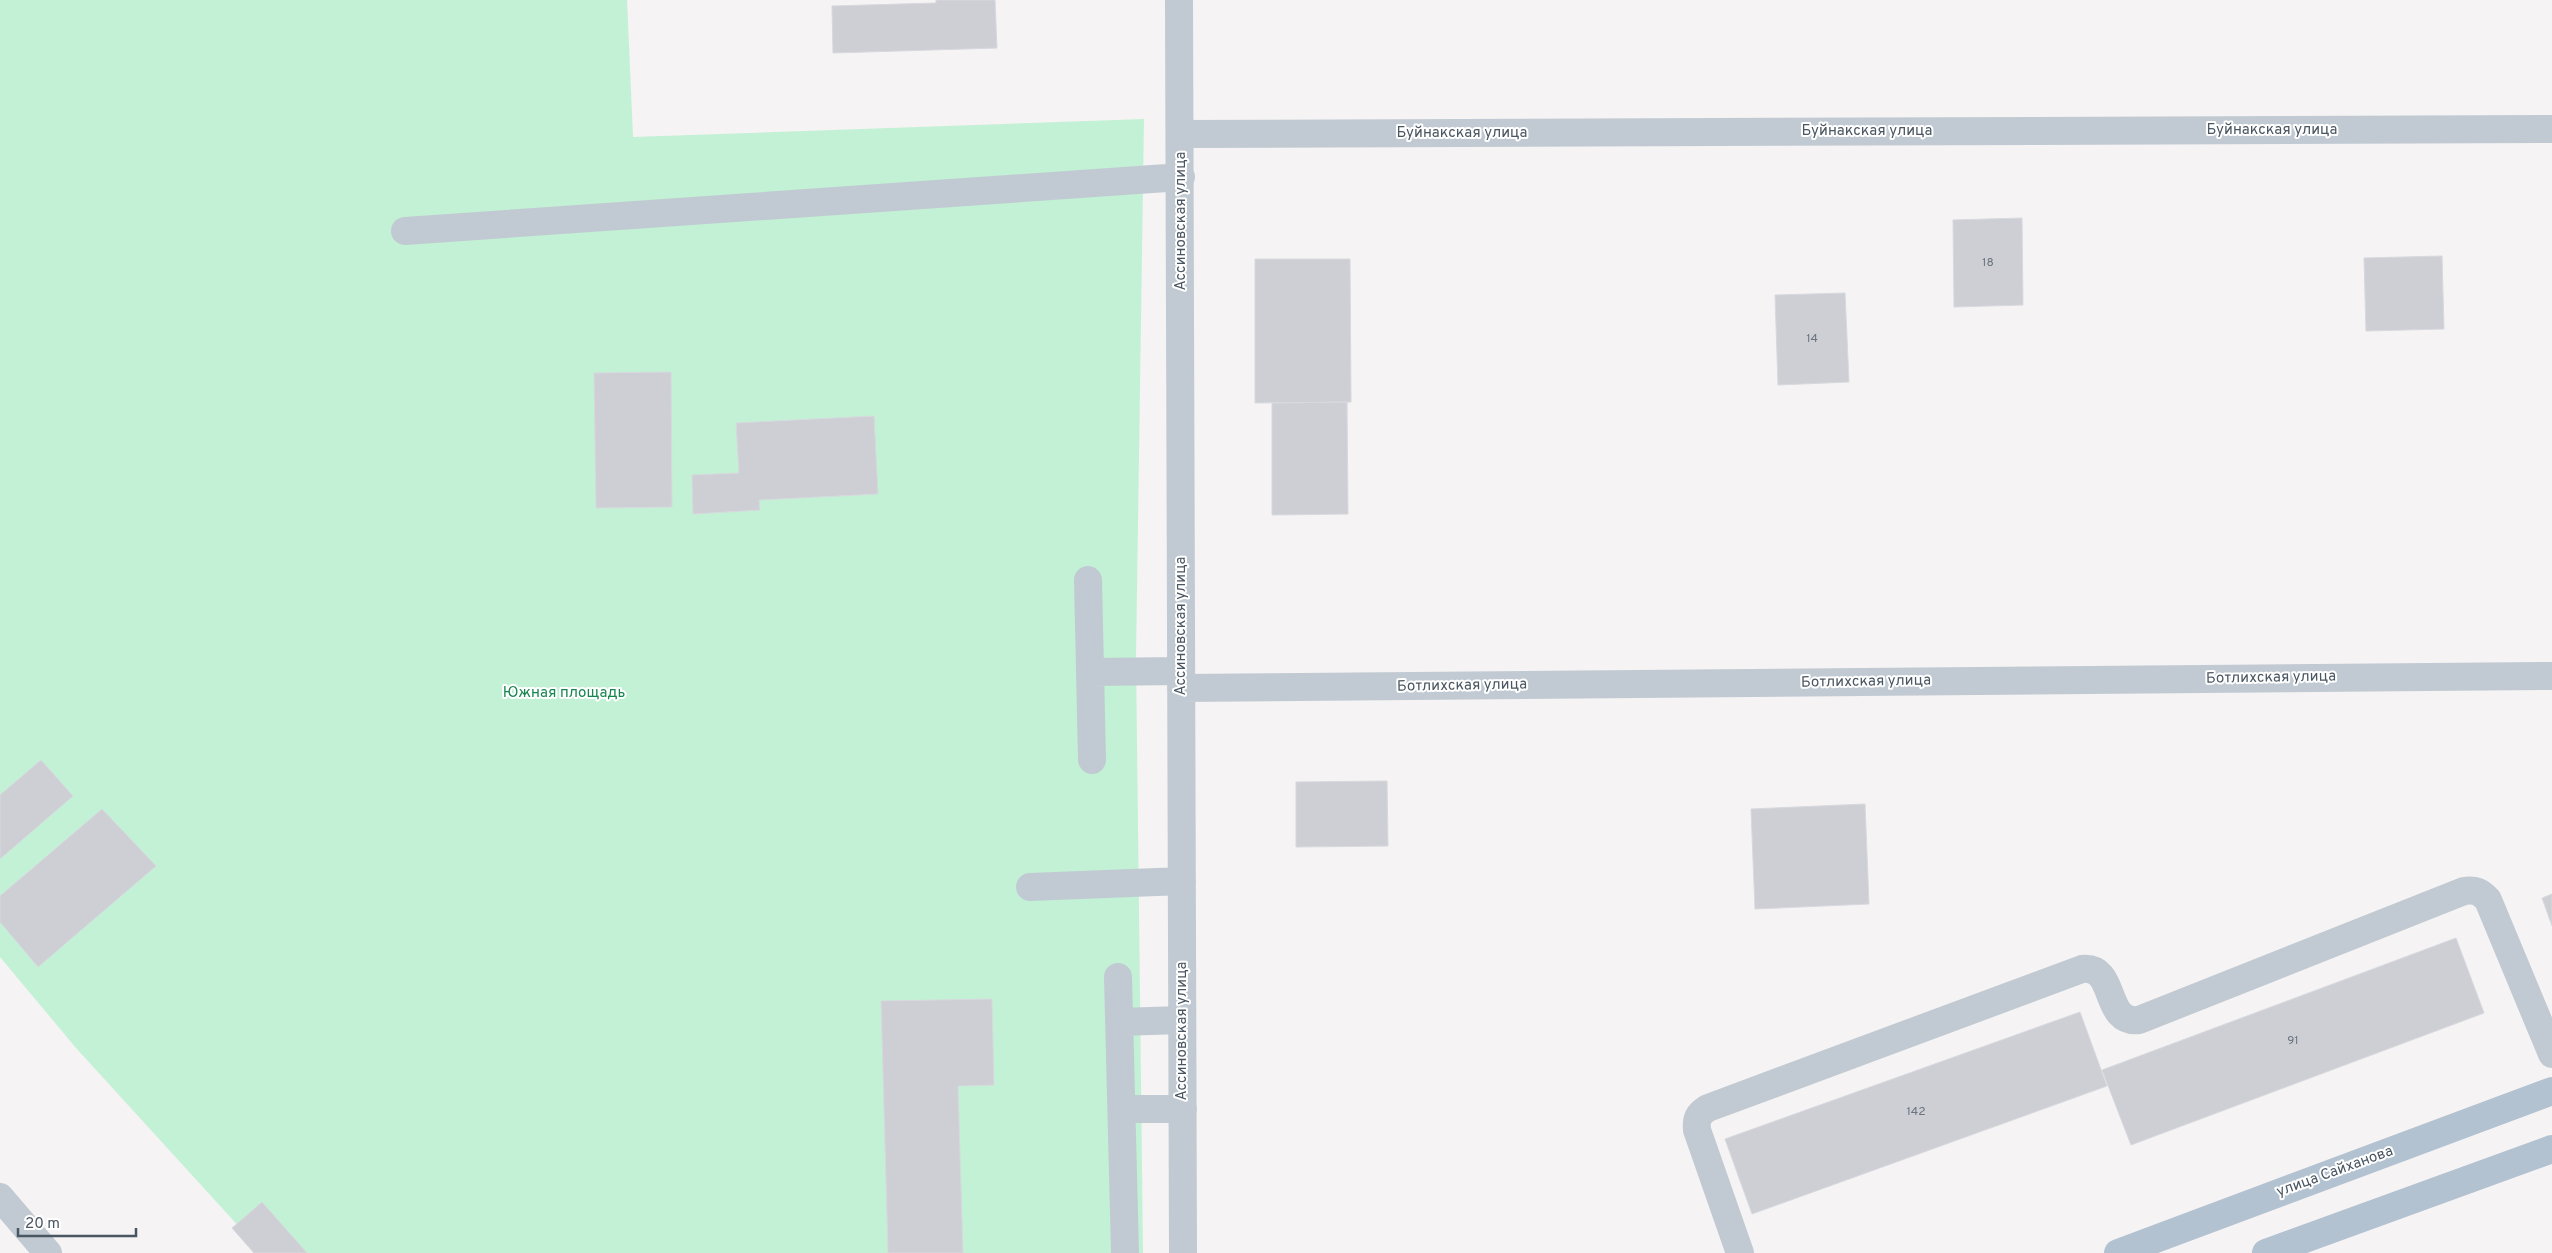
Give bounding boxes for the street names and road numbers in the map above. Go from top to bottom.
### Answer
street label: Буйнакская улица [2207,121,2337,140]
street label: Буйнакская улица [1802,122,1932,141]
street label: Буйнакская улица [1397,124,1527,143]
street label: Ассиновская улица [1172,152,1191,290]
street label: Ассиновская улица [1172,557,1191,695]
street label: Ботлихская улица [2206,667,2336,689]
street label: Ботлихская улица [1801,671,1931,693]
street label: Ботлихская улица [1397,675,1527,697]
street label: Ассиновская улица [1173,962,1192,1100]
street label: улица Сайханова [2274,1142,2396,1202]

